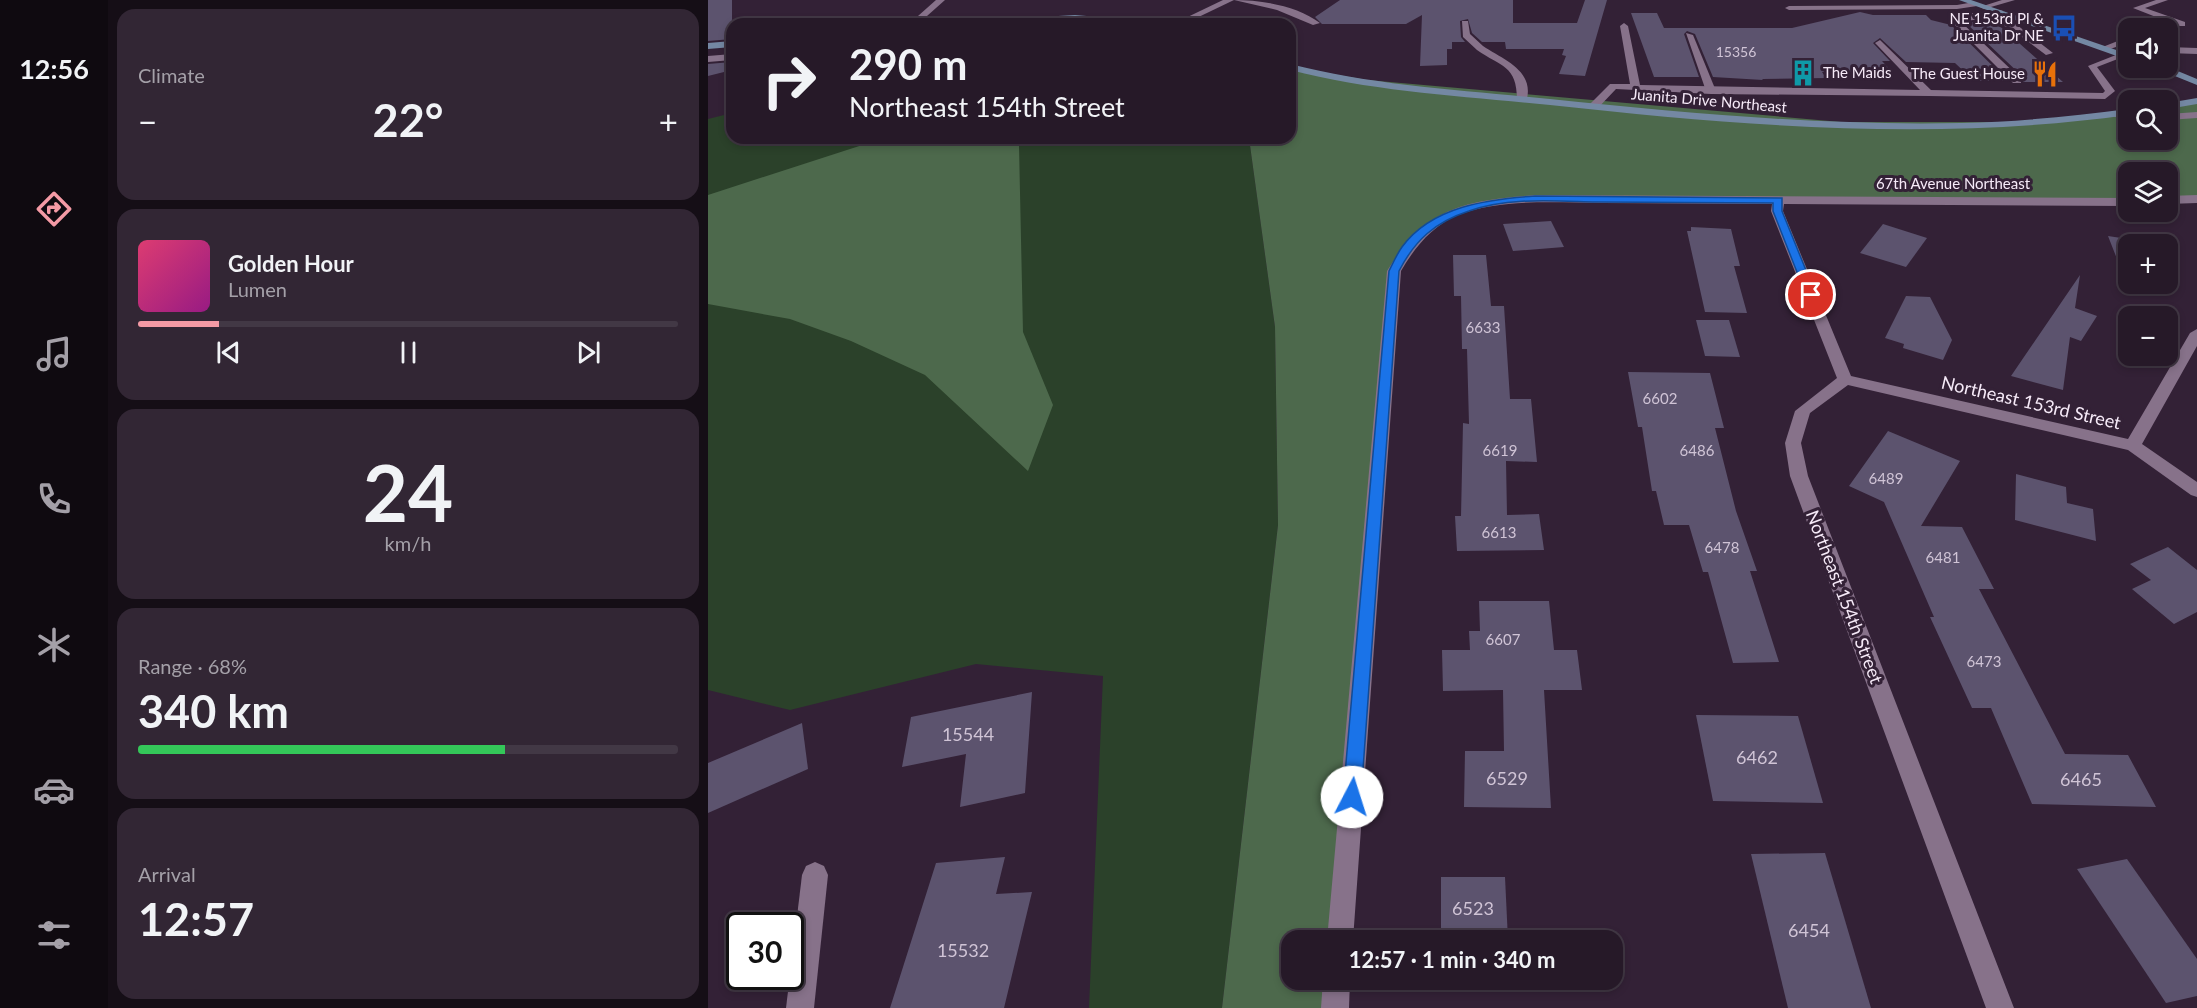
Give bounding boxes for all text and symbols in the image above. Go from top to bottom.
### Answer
place label: NE 153rd Pl & Juanita Dr NE [1950,9,2044,44]
bus stop icon: NE 153rd Pl & Juanita Dr NE [2049,13,2079,43]
map controls [2118,18,2178,366]
button: sound [2118,18,2178,78]
text: 290 m [849,39,967,89]
icon: right [750,42,828,120]
house number: 15356 [1716,43,1756,60]
text: 12:56 [19,52,89,85]
building icon: The Maids [1788,58,1818,88]
restaurant icon: The Guest House [2030,59,2060,89]
text: Climate [138,63,205,87]
place label: The Maids [1823,63,1892,81]
place label: The Guest House [1911,64,2025,82]
street label: Juanita Drive Northeast [1630,84,1788,116]
text: Northeast 154th Street [849,90,1125,123]
button: search [2118,90,2178,150]
text: 22° [373,93,443,147]
text: − [138,101,157,141]
text: + [659,101,678,141]
button: layers [2118,162,2178,222]
street label: 67th Avenue Northeast [1876,174,2031,192]
icon: directions [33,188,75,230]
button: + [2118,234,2178,294]
text: Golden Hour [228,250,354,277]
pin [1785,269,1836,320]
text: Lumen [228,277,287,301]
icon: arrive [1794,278,1827,311]
button: − [2118,306,2178,366]
house number: 6633 [1466,318,1500,336]
icon: music [33,333,75,375]
icon: previous [212,336,245,369]
icon: pause [392,336,425,369]
icon: next [572,336,605,369]
street label: Northeast 153rd Street [1939,371,2124,434]
house number: 6602 [1643,389,1677,407]
house number: 6619 [1483,441,1517,459]
house number: 6486 [1680,441,1715,459]
text: 24 [363,445,453,539]
house number: 6489 [1869,469,1903,487]
icon: phone [33,478,75,520]
street label: Northeast 154th Street [1802,507,1888,687]
house number: 6613 [1482,523,1516,541]
text: km/h [385,531,431,555]
house number: 6478 [1705,538,1739,556]
house number: 6481 [1926,548,1960,566]
icon: climate [33,624,75,666]
house number: 6607 [1486,630,1521,648]
house number: 6473 [1967,652,2001,670]
text: Range · 68% [138,654,247,678]
text: 340 km [138,684,289,738]
house number: 15544 [942,723,994,745]
house number: 6462 [1736,746,1778,768]
position arrow [1320,765,1384,829]
house number: 6529 [1486,767,1528,789]
house number: 6465 [2060,768,2102,790]
icon: car [33,769,75,811]
text: Arrival [138,862,196,886]
text: 12:57 [138,892,254,946]
house number: 6523 [1452,897,1494,919]
speed limit sign: 30 [726,912,804,990]
icon: filters [33,914,75,956]
house number: 6454 [1788,919,1830,941]
house number: 15532 [937,939,989,961]
text: 12:57 · 1 min · 340 m [1349,946,1555,973]

